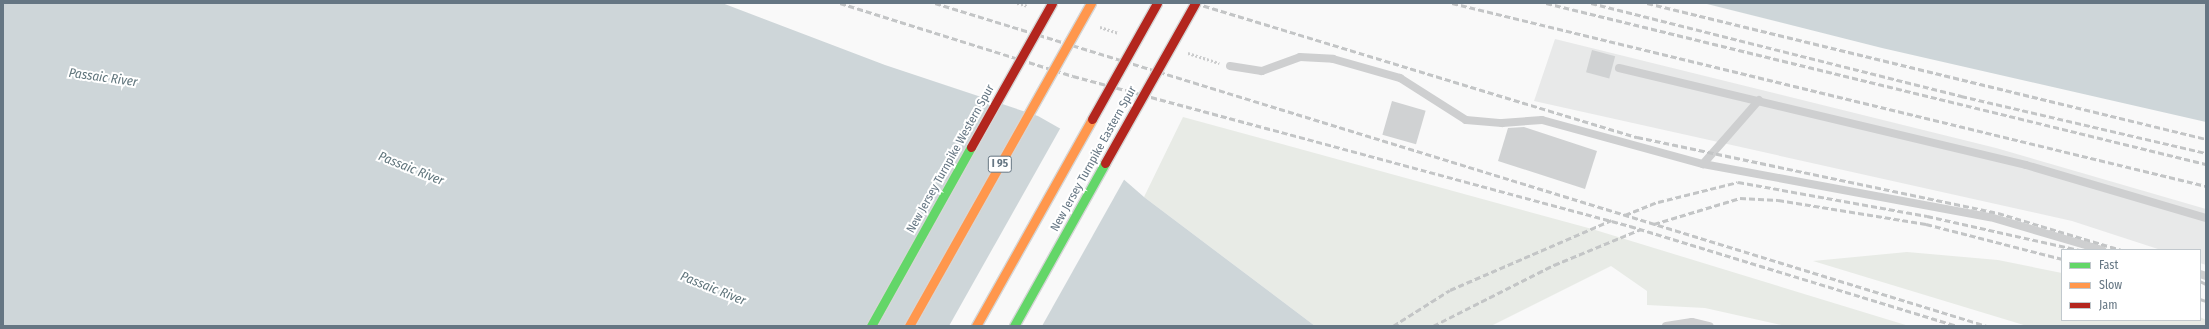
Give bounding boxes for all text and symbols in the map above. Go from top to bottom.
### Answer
water label: Passaic River [68,65,138,91]
street label: New Jersey Turnpike Western Spur [904,82,998,236]
street label: New Jersey Turnpike Eastern Spur [1048,84,1140,234]
water label: Passaic River [376,149,446,189]
road number: I 95 [987,155,1013,173]
legend [2061,249,2201,321]
text: Fast [2099,258,2118,272]
water label: Passaic River [678,269,748,309]
text: Slow [2099,278,2122,292]
text: Jam [2099,298,2117,312]

